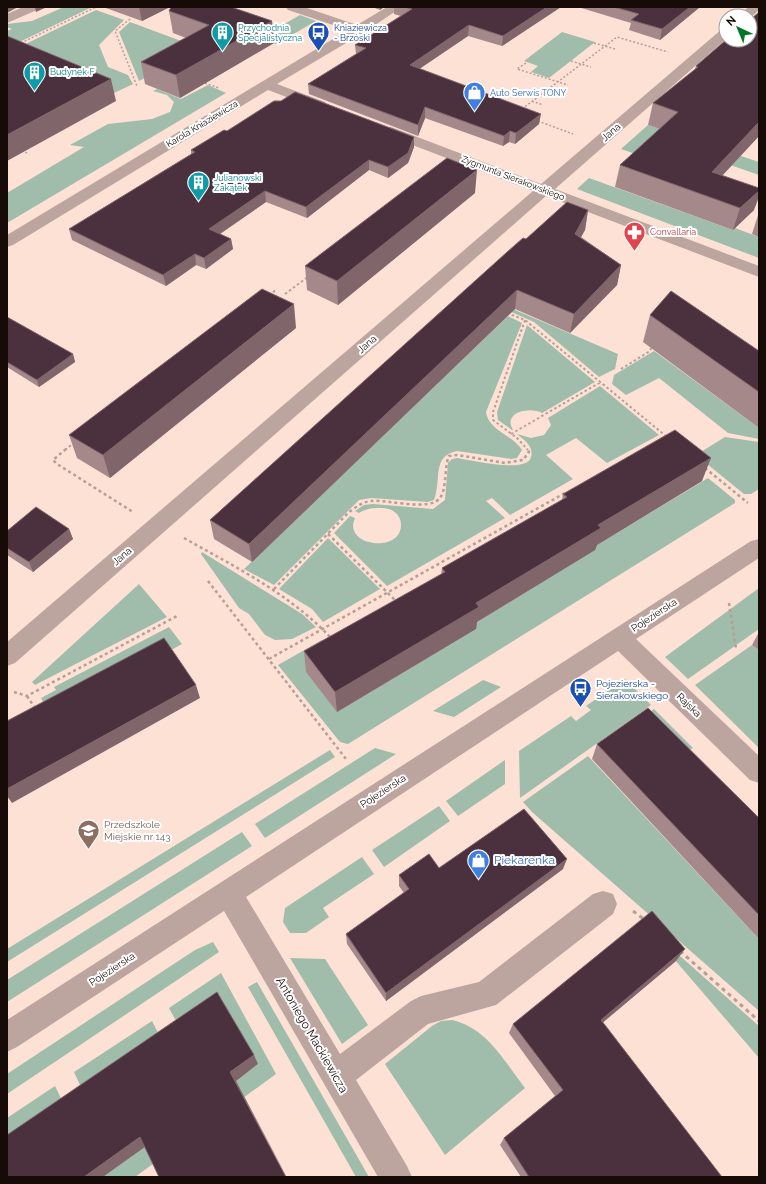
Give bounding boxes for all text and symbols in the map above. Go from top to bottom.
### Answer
north arrow [718,8,758,48]
text: N [724,14,739,29]
building icon: Przychodnia Specjalistyczna [210,20,236,53]
bus stop icon: Kniaziewicza - Brzóski [306,20,332,53]
place label: Przychodnia Specjalistyczna [238,23,302,43]
place label: Kniaziewicza - Brzóski [334,23,387,43]
building icon: Budynek F [21,59,47,92]
place label: Budynek F [50,67,95,77]
shop icon: Auto Serwis TONY [462,80,488,113]
place label: Auto Serwis TONY [490,88,566,98]
street label: Karola Kniaziewicza [164,99,240,149]
street label: Jana [599,121,623,143]
street label: Zygmunta Sierakowskiego [460,154,566,202]
building icon: Julianowski Zakątek [185,170,211,203]
place label: Julianowski Zakątek [214,173,262,193]
pharmacy icon: Convallaria [622,219,648,252]
place label: Convallaria [650,227,696,237]
street label: Jana [355,333,379,355]
street label: Jana [110,545,134,567]
street label: Pojezierska [629,596,679,634]
bus stop icon: Pojezierska - Sierakowskiego [568,676,594,709]
place label: Pojezierska - Sierakowskiego [596,678,668,701]
street label: Rajska [674,691,704,719]
street label: Pojezierska [358,772,408,810]
school or university icon: Przedszkole Miejskie nr 143 [75,817,101,850]
place label: Przedszkole Miejskie nr 143 [104,819,171,842]
shop icon: Piekarenka [466,847,492,880]
place label: Piekarenka [494,853,555,867]
street label: Pojezierska [87,950,137,988]
street label: Antoniego Mackiewicza [273,975,351,1095]

